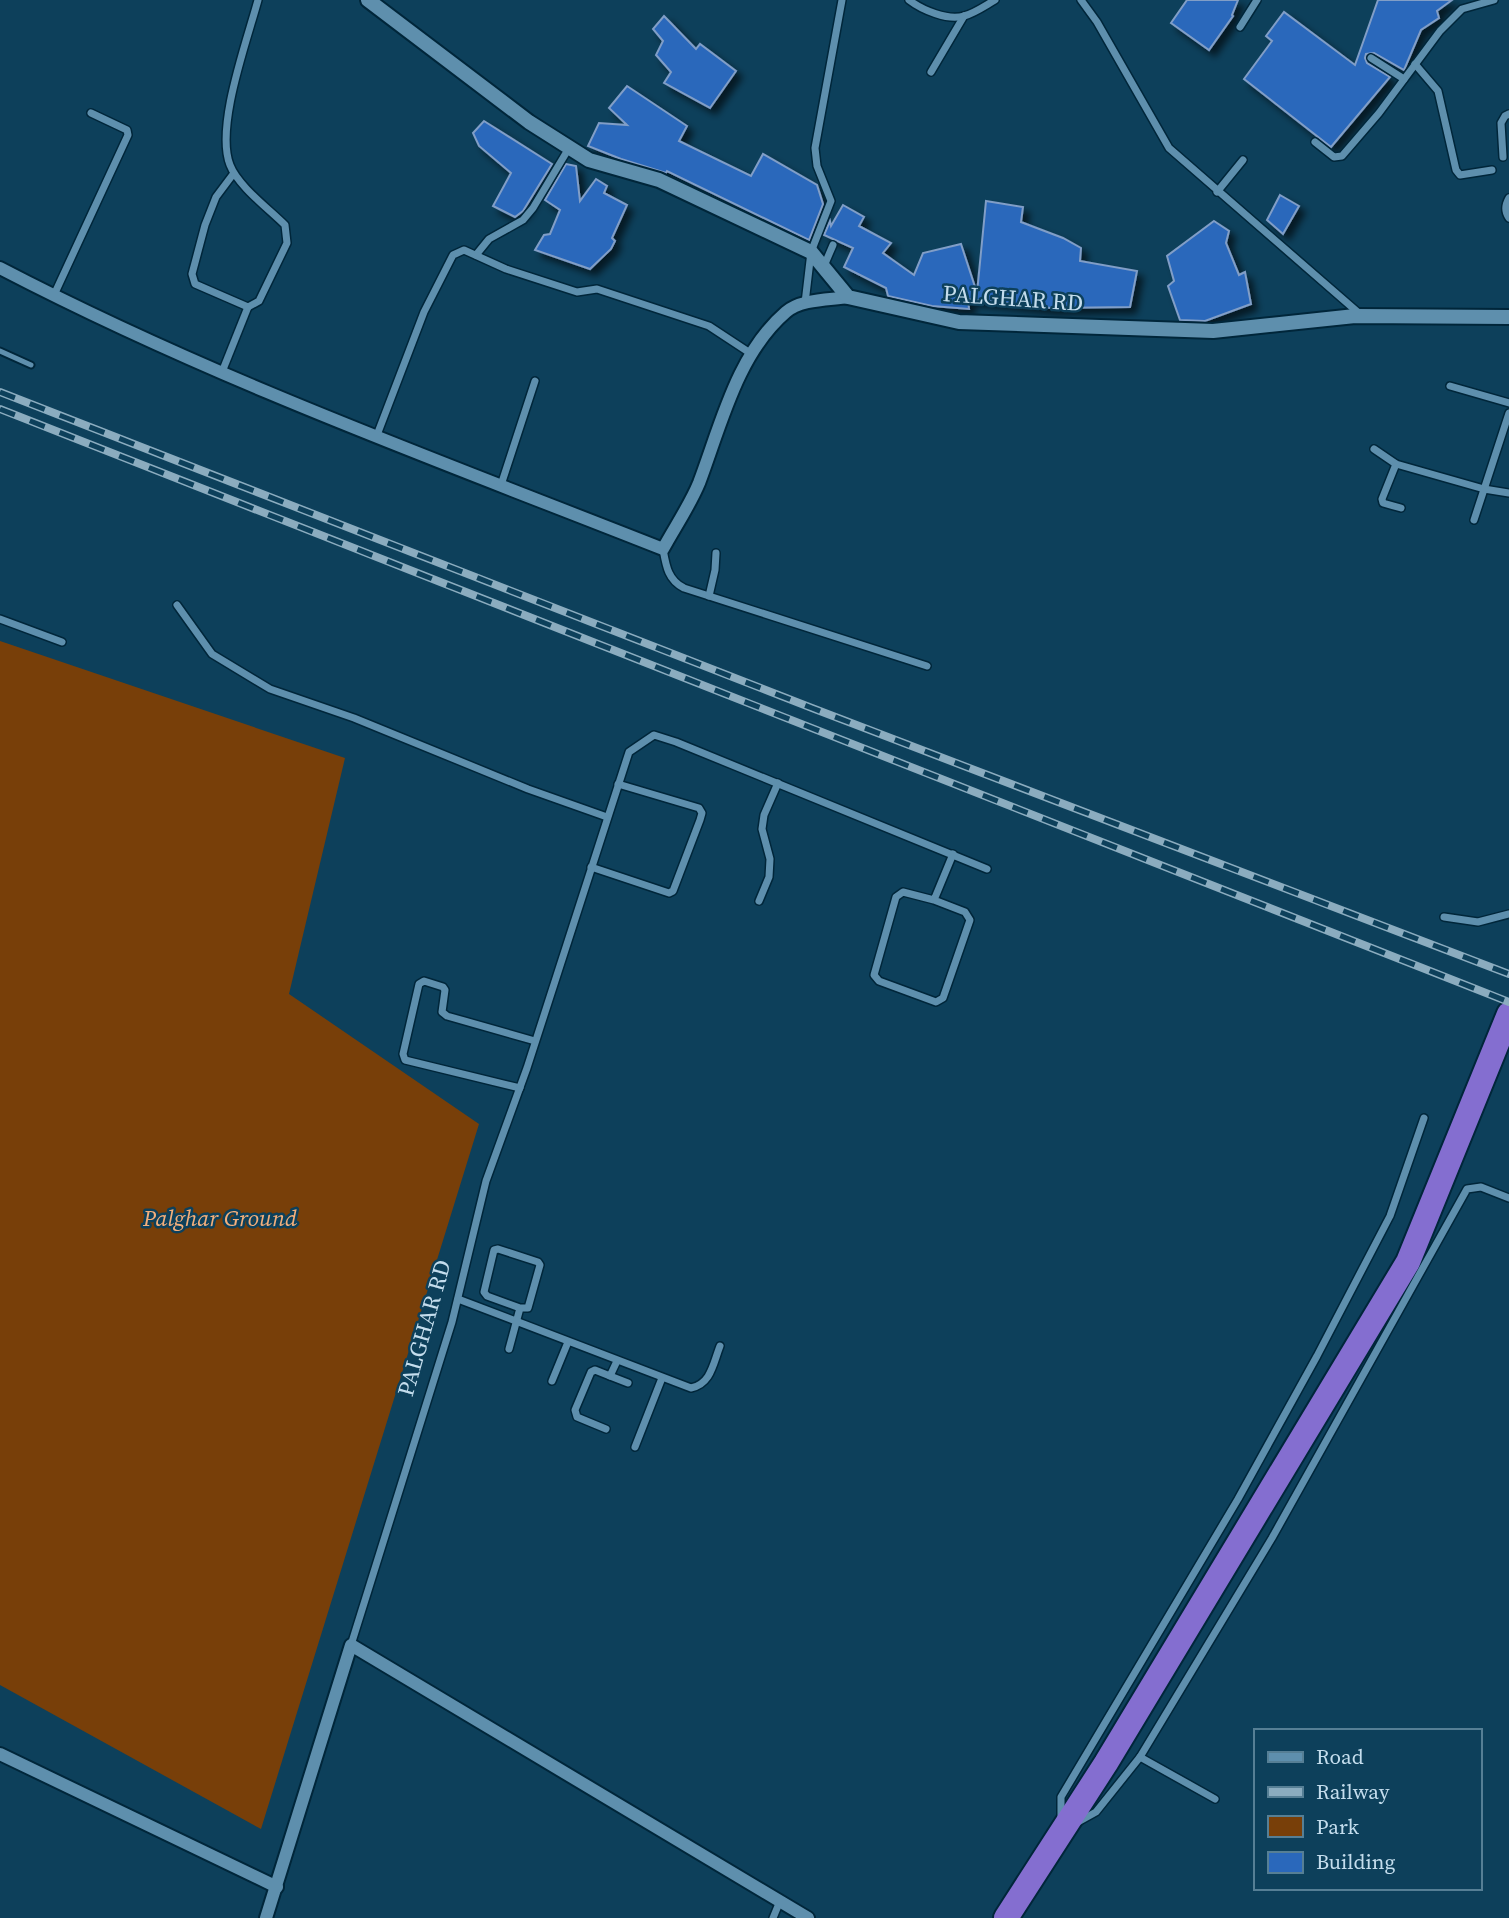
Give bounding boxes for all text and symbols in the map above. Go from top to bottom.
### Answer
street label: PALGHAR RD [942,277,1084,319]
park label: Palghar Ground [142,1202,297,1234]
street label: PALGHAR RD [389,1256,459,1400]
legend [1254,1729,1481,1890]
text: Road [1316,1742,1364,1771]
text: Railway [1316,1777,1390,1806]
text: Park [1316,1812,1360,1841]
text: Building [1316,1847,1395,1876]

